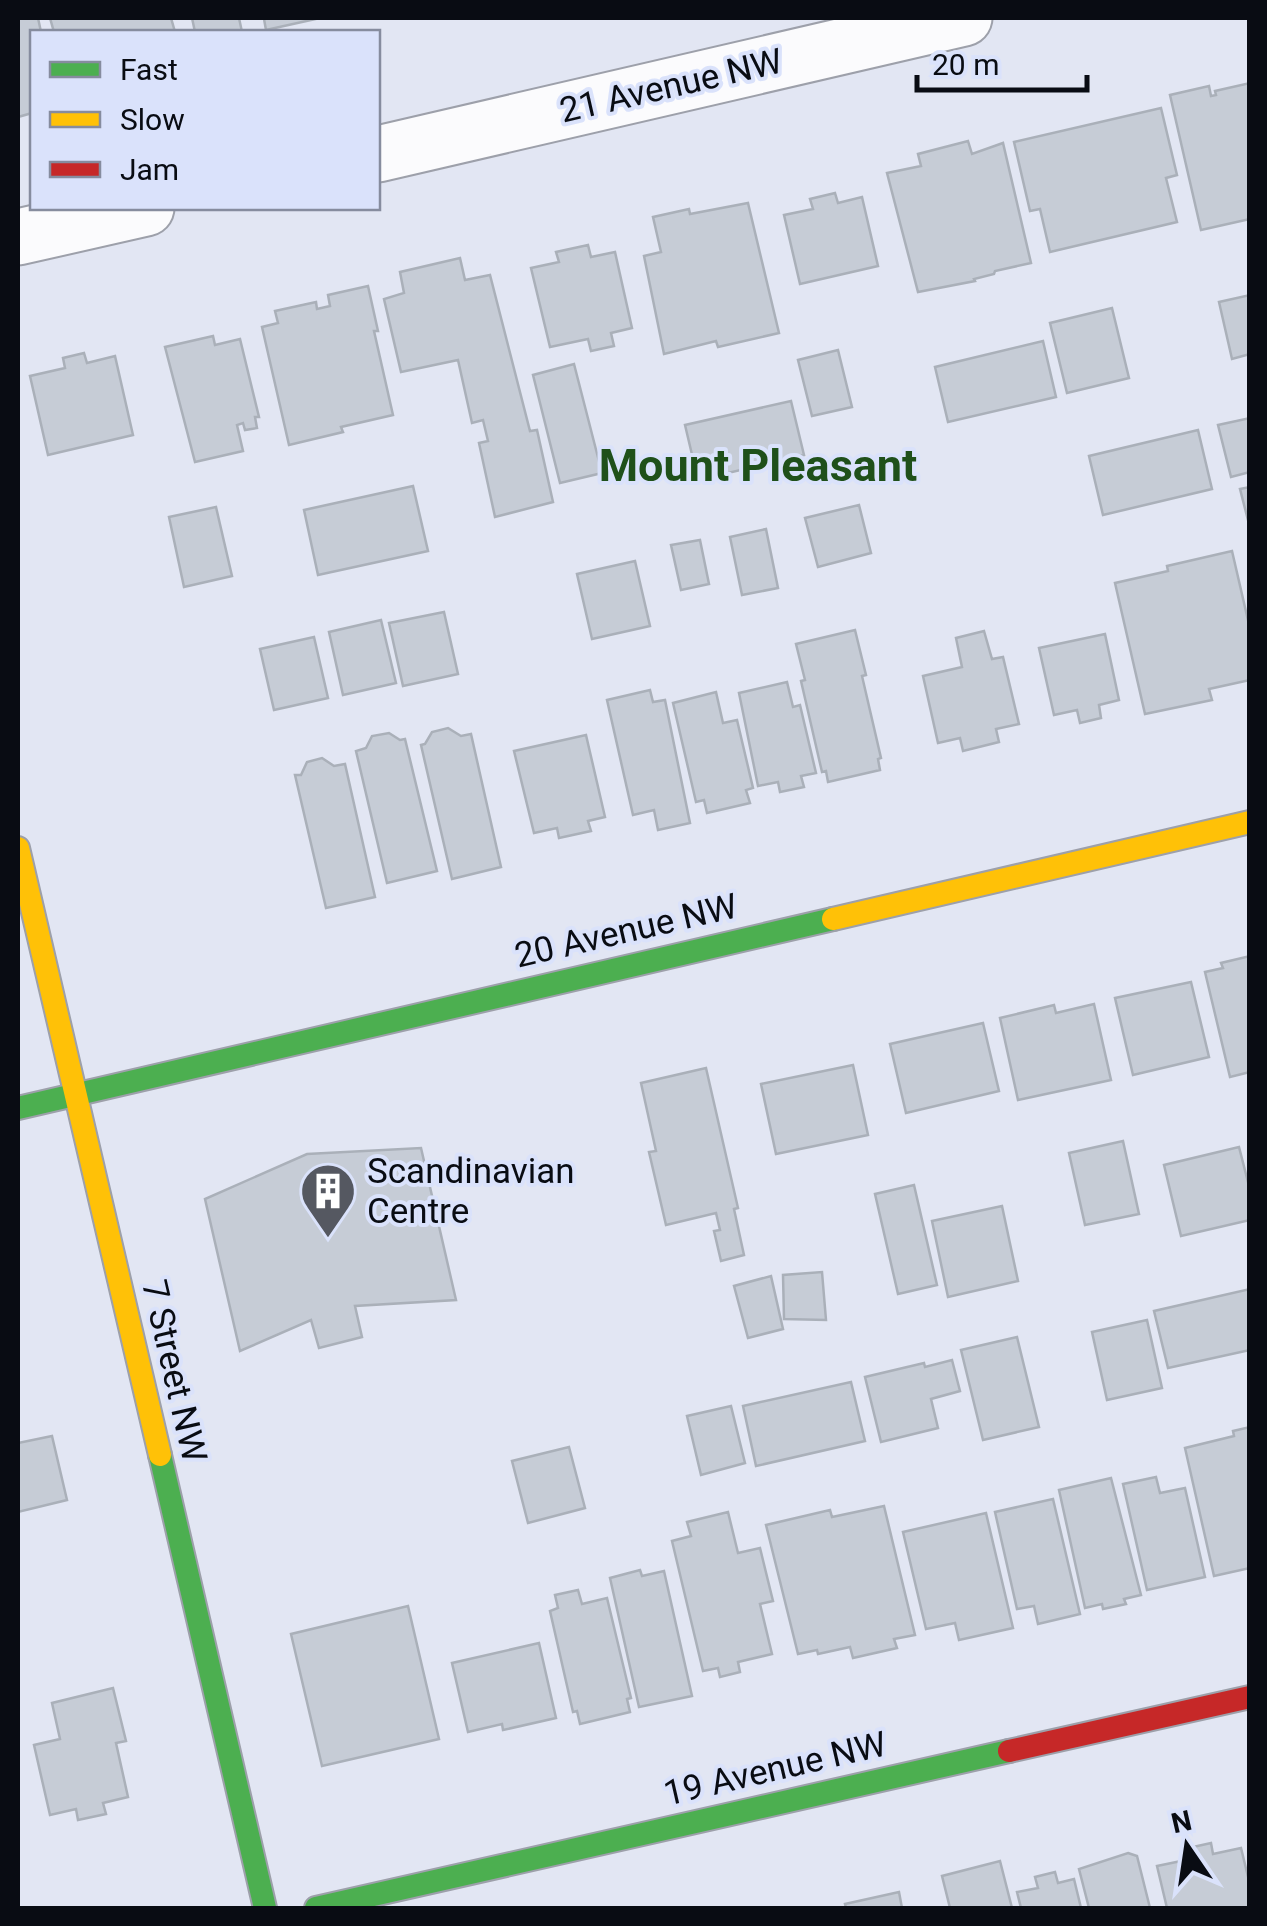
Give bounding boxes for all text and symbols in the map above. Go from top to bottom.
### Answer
legend [30,30,380,210]
scale bar [917,30,1087,92]
street label: 21 Avenue NW [556,40,786,132]
text: 20 m [932,47,999,82]
text: Fast [120,52,178,87]
text: Slow [120,102,185,137]
text: Jam [120,152,179,187]
district label: Mount Pleasant [599,439,917,492]
street label: 20 Avenue NW [511,885,741,977]
place label: Scandinavian Centre [367,1151,575,1232]
building icon: Scandinavian Centre [298,1161,358,1240]
street label: 7 Street NW [133,1276,215,1466]
street label: 19 Avenue NW [660,1723,890,1815]
north arrow [1137,1796,1237,1896]
text: N [1168,1804,1195,1840]

